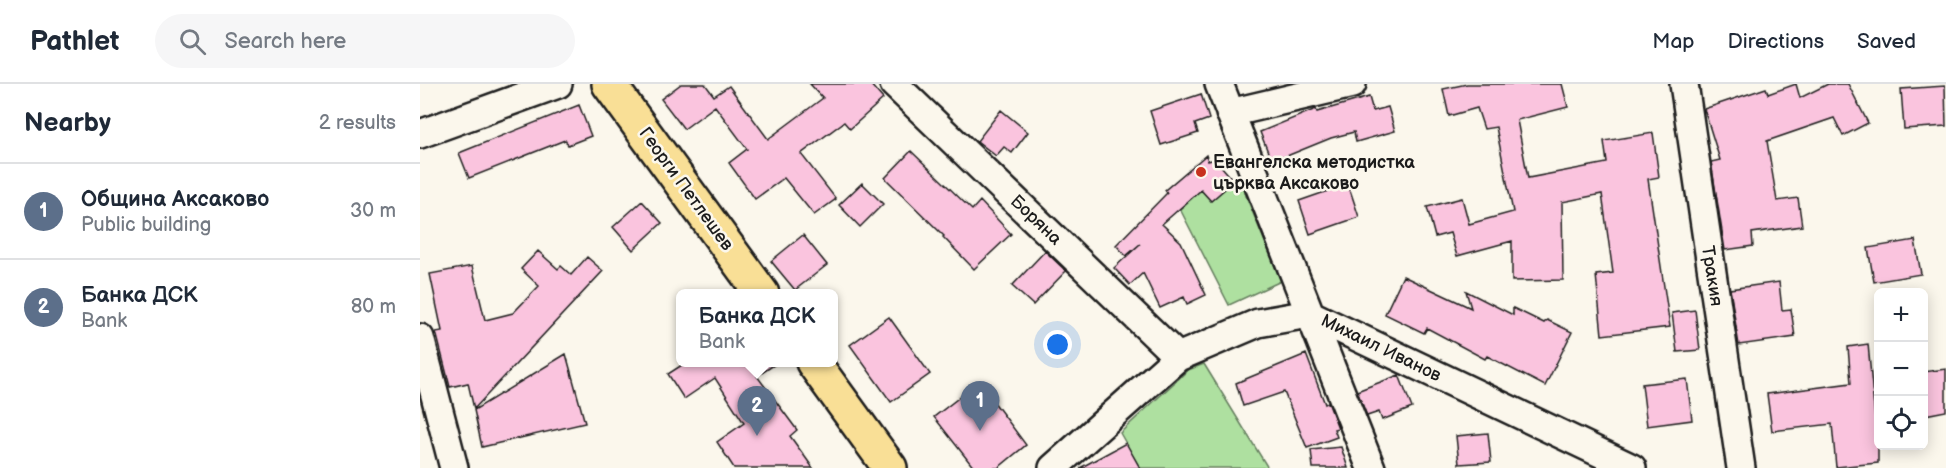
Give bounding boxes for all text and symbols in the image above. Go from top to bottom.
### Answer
search box [155,14,575,68]
text: Pathlet [30,25,119,58]
icon: search [176,25,209,58]
text: Search here [224,28,346,55]
text: Map [1652,29,1695,54]
text: Directions [1728,29,1824,54]
text: Saved [1857,29,1916,54]
text: Nearby [24,108,111,139]
text: 2 results [319,111,396,135]
street label: Георги Петлешев [634,123,738,255]
place label: Евангелска методистка църква Аксаково [1213,152,1415,194]
marker: Евангелска методистка църква Аксаково [1194,165,1208,179]
text: Община Аксаково [81,186,269,213]
street label: Боряна [1006,191,1066,250]
text: 1 [39,199,48,223]
text: 30 m [350,199,396,223]
text: Public building [81,213,211,237]
street label: Тракия [1697,244,1727,308]
text: Банка ДСК [81,282,198,309]
map controls [1874,288,1928,450]
button: + [1874,288,1928,342]
popup [676,289,838,367]
text: 2 [38,295,49,319]
text: 80 m [351,295,396,319]
text: Банка ДСК [699,303,815,330]
text: Bank [81,309,127,333]
street label: Михаил Иванов [1317,310,1445,386]
text: Bank [699,330,745,354]
your location [1043,330,1072,359]
button: − [1874,342,1928,396]
pin: 1 [960,382,1000,431]
pin: 2 [738,386,776,436]
button: locate [1874,396,1928,450]

